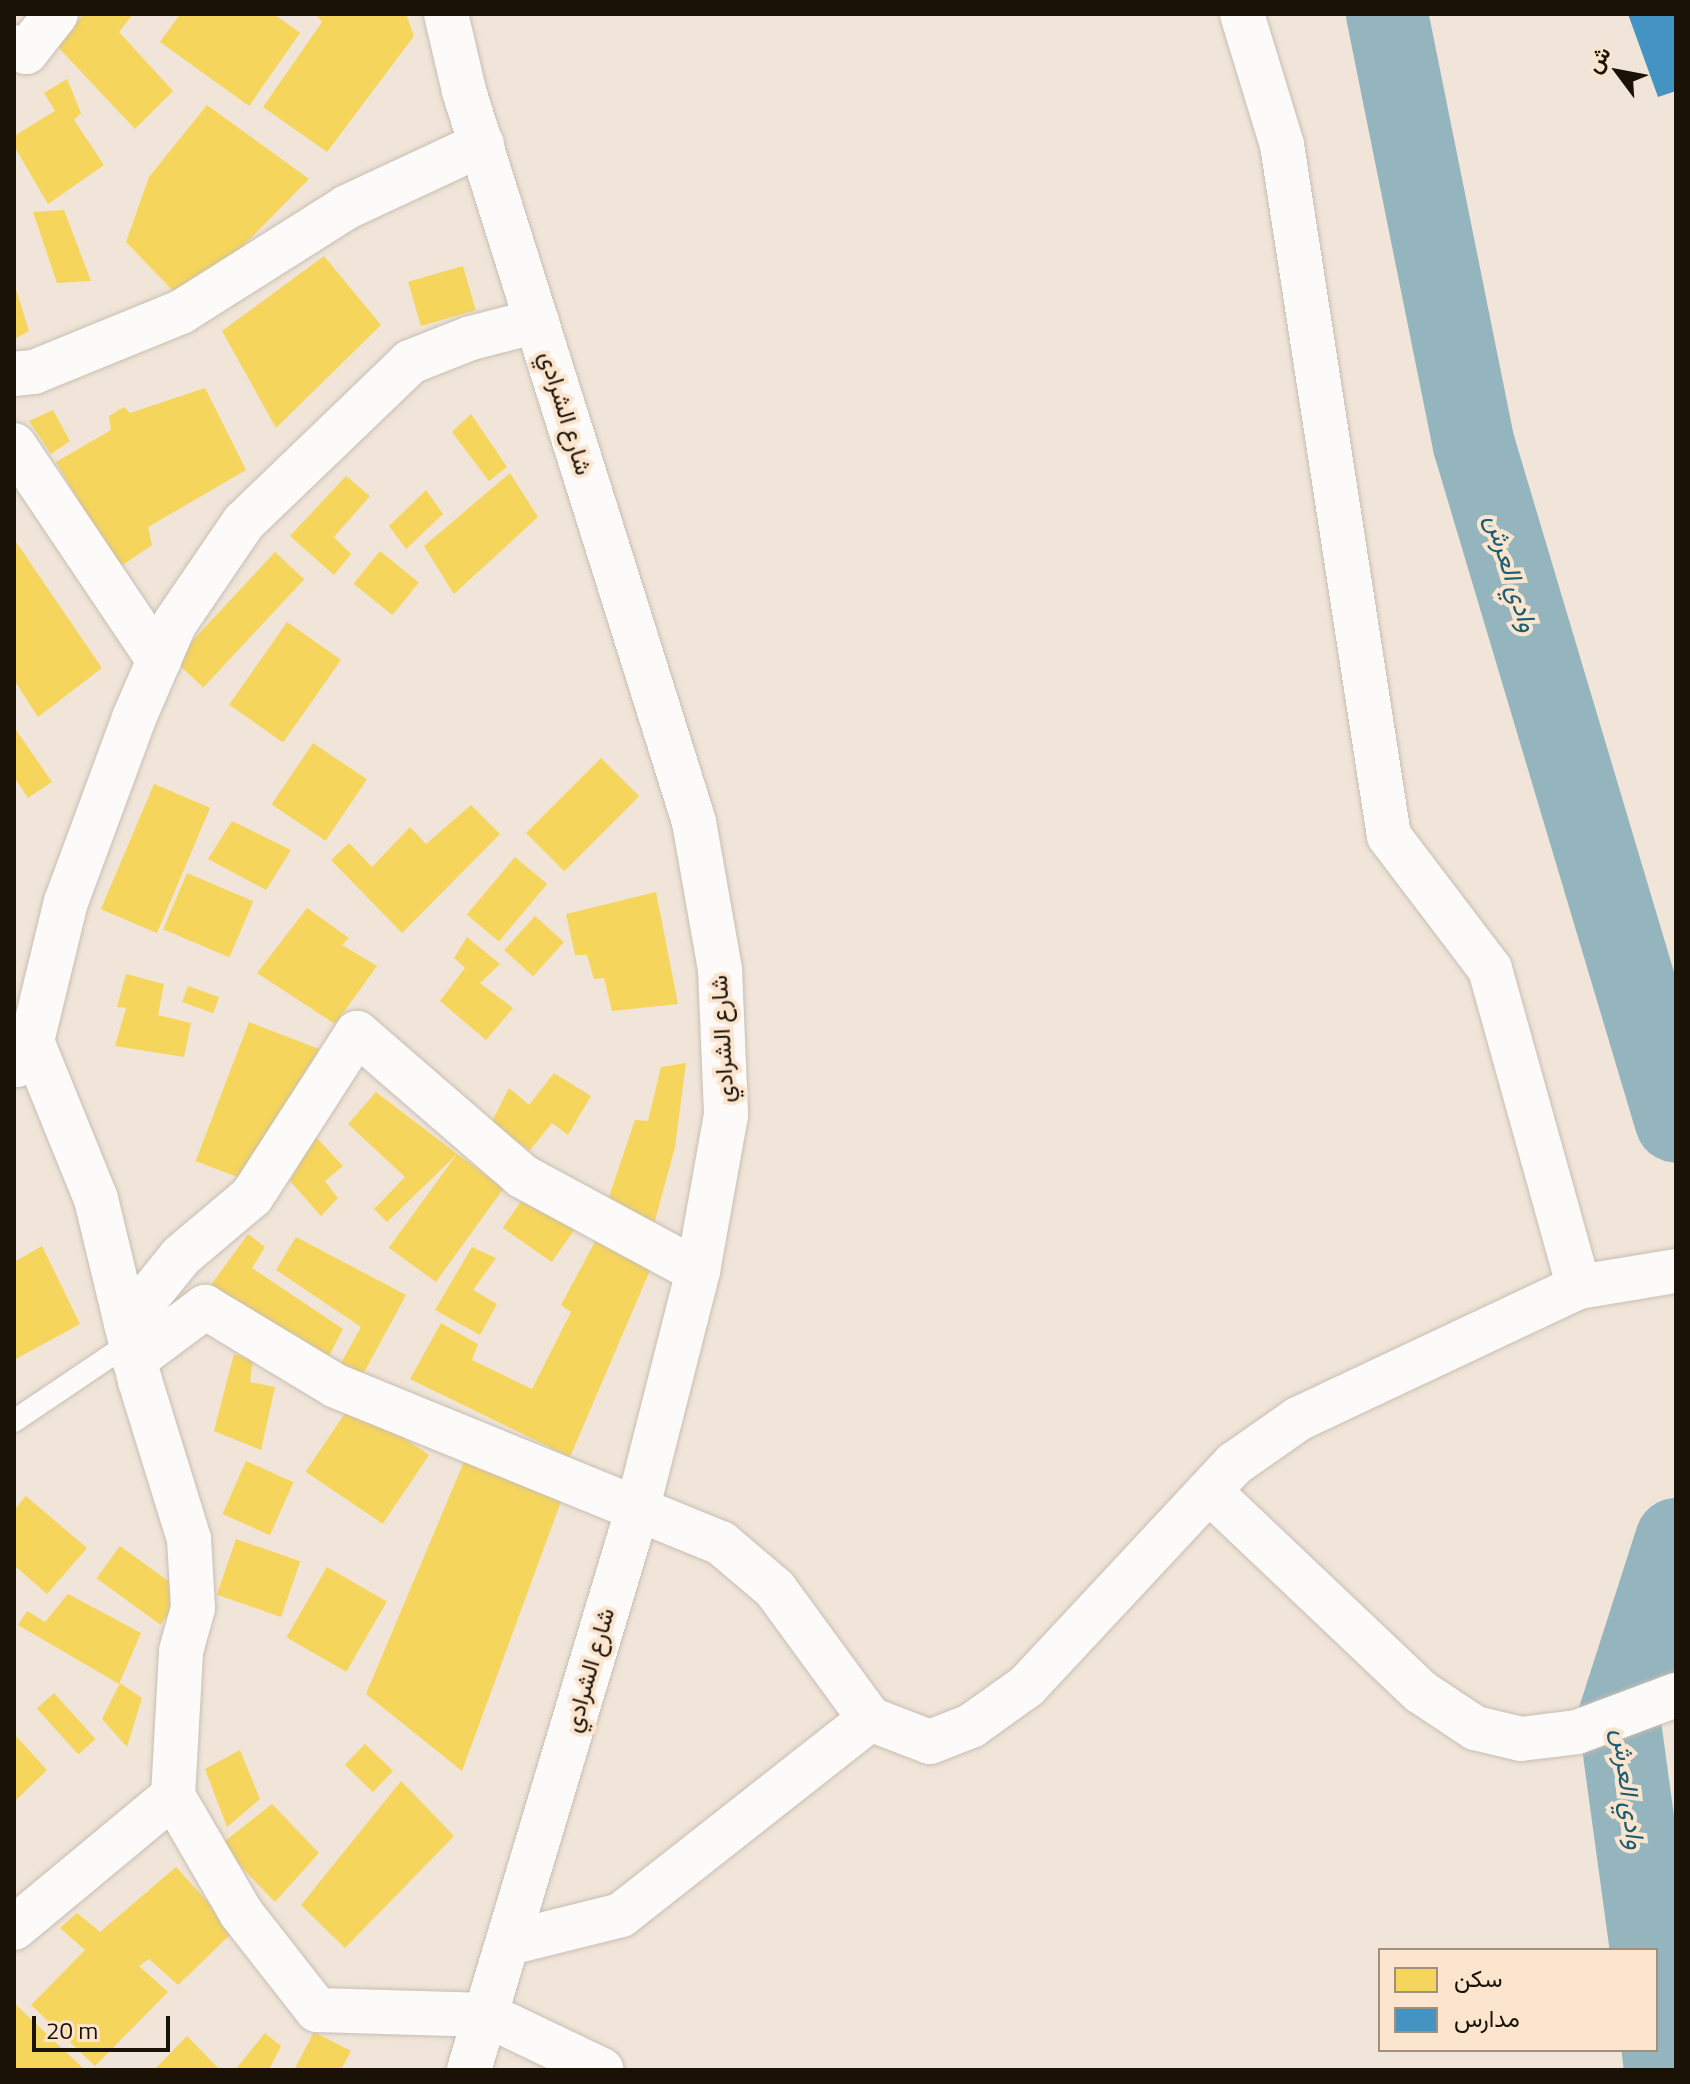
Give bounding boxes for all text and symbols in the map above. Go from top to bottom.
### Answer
north arrow [1578,32,1658,112]
text: ش [1576,39,1619,80]
street label: شارع الشرادي [534,348,598,478]
water label: وادي العرش [1479,510,1545,636]
street label: شارع الشرادي [704,974,740,1104]
street label: شارع الشرادي [558,1605,620,1735]
water label: وادي العرش [1606,1727,1652,1851]
legend [1378,1948,1658,2052]
text: سكن [1454,1960,1503,1996]
scale bar [36,2000,174,2050]
text: مدارس [1454,2000,1520,2036]
text: 20 m [46,2012,98,2048]

